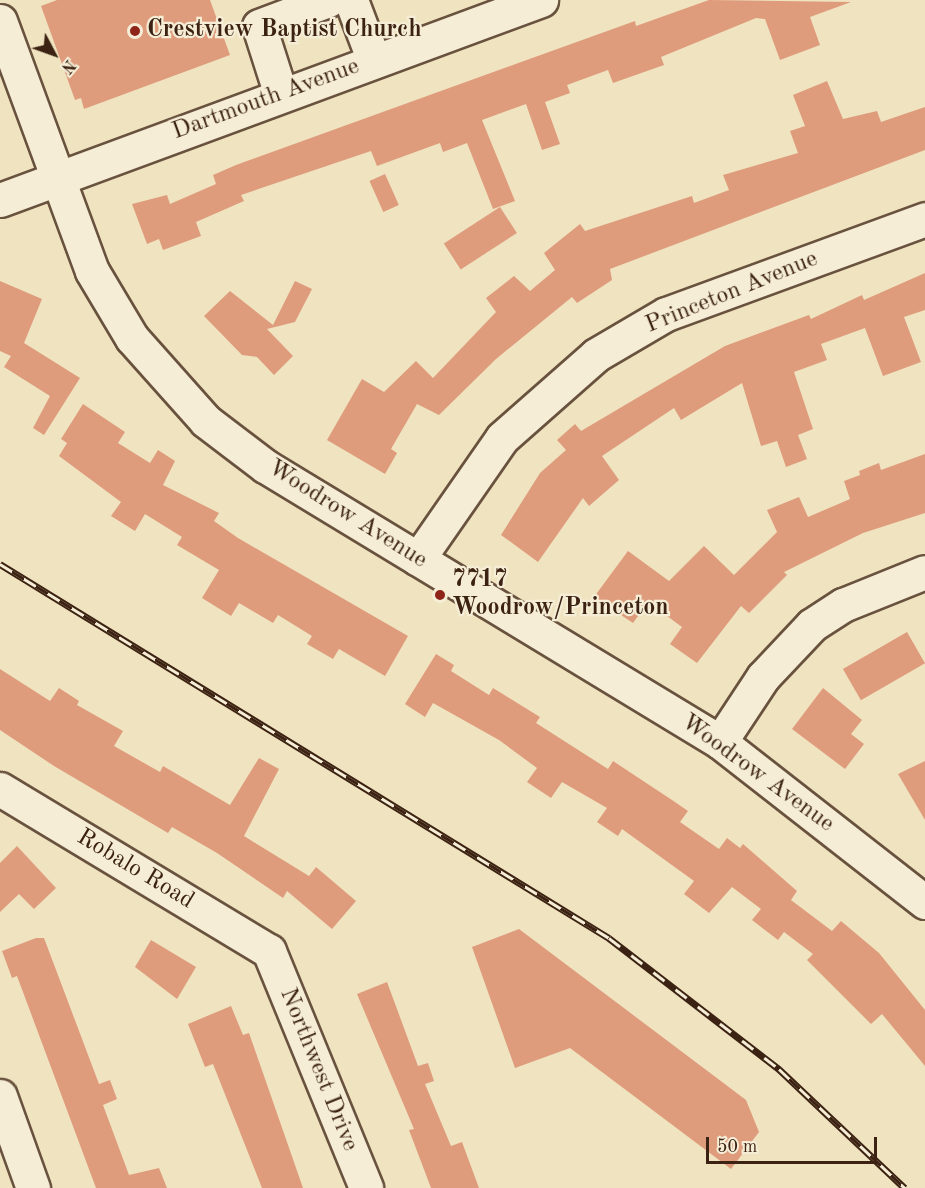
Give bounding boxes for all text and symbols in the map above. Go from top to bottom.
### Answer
place label: Crestview Baptist Church [147,17,422,45]
north arrow [24,24,84,84]
marker: Crestview Baptist Church [128,24,142,38]
street label: Dartmouth Avenue [169,53,363,147]
text: N [58,56,78,76]
street label: Princeton Avenue [642,245,822,341]
street label: Woodrow Avenue [262,454,432,576]
place label: 7717 Woodrow/Princeton [452,567,669,623]
marker: 7717 Woodrow/Princeton [433,588,447,602]
street label: Woodrow Avenue [675,709,839,839]
street label: Robalo Road [71,824,199,916]
street label: Northwest Drive [272,984,364,1156]
scale bar [709,1125,880,1163]
text: 50 m [717,1138,757,1156]

